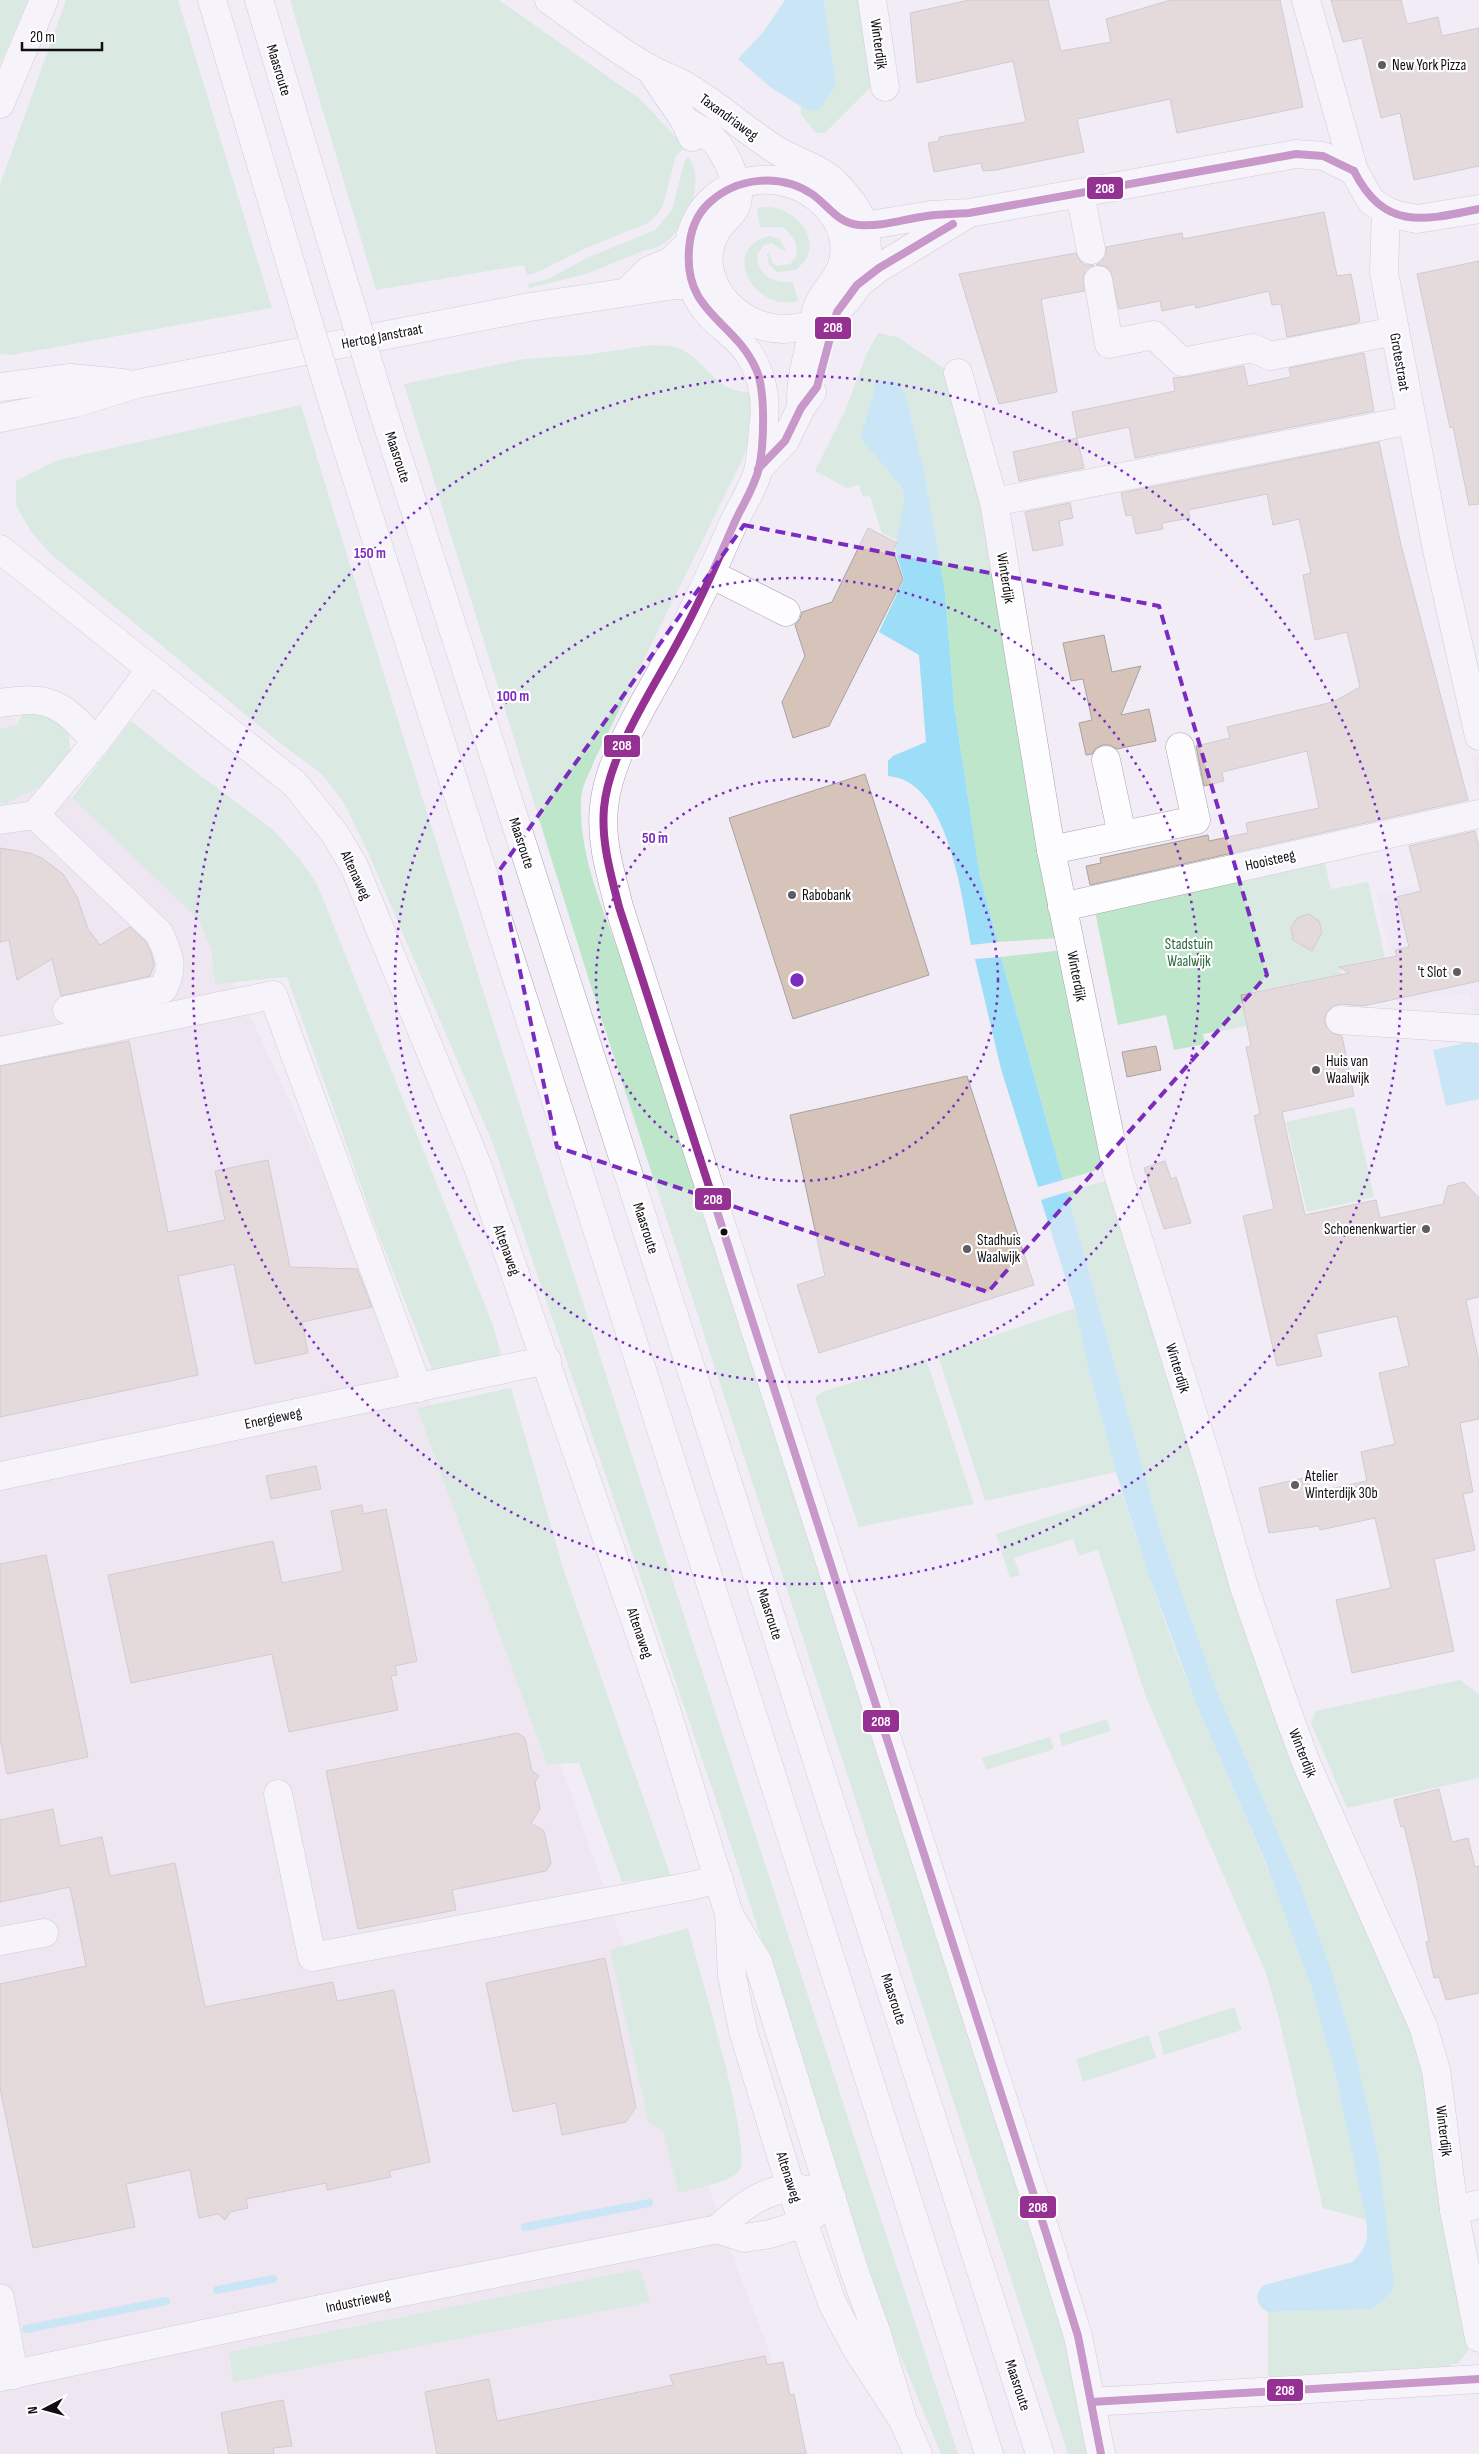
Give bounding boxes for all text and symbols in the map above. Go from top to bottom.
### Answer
street label: Winterdijk [866,17,892,71]
scale bar [22,20,102,52]
text: 20 m [30,28,55,47]
street label: Maasroute [262,42,295,98]
place label: New York Pizza [1392,56,1466,75]
marker: New York Pizza [1376,59,1388,71]
street label: Taxandriaweg [696,90,762,145]
line badge: 208 [1086,176,1124,200]
text: 208 [1095,180,1115,197]
line badge: 208 [814,316,852,340]
street label: Hertog Janstraat [340,319,425,354]
text: 208 [823,319,843,336]
street label: Grotestraat [1385,332,1414,393]
street label: Maasroute [380,429,415,485]
text: 150 m [354,544,386,563]
street label: Winterdijk [992,551,1019,605]
text: 100 m [497,687,529,706]
line badge: 208 [603,734,641,758]
text: 208 [612,737,632,754]
street label: Maasroute [504,815,539,871]
text: 50 m [642,829,668,848]
street label: Hooisteeg [1243,846,1297,875]
street label: Altenaweg [335,847,375,903]
place label: Rabobank [802,886,851,905]
marker: Rabobank [786,889,798,901]
park label: Stadstuin Waalwijk [1165,935,1213,971]
street label: Winterdijk [1062,949,1091,1003]
place label: 't Slot [1418,963,1447,982]
marker: 't Slot [1451,966,1463,978]
centre of rings [788,971,806,989]
place label: Huis van Waalwijk [1326,1052,1370,1088]
marker: Huis van Waalwijk [1310,1064,1322,1076]
line badge: 208 [694,1187,732,1211]
text: 208 [703,1191,723,1208]
street label: Maasroute [628,1200,663,1256]
place label: Schoenenkwartier [1324,1220,1417,1239]
street label: Altenaweg [488,1221,524,1278]
marker: Schoenenkwartier [1420,1223,1432,1235]
unlabelled marker [719,1227,729,1237]
place label: Stadhuis Waalwijk [977,1231,1021,1267]
marker: Stadhuis Waalwijk [961,1243,973,1255]
street label: Winterdijk [1161,1341,1194,1396]
street label: Energieweg [243,1403,303,1434]
place label: Atelier Winterdijk 30b [1304,1467,1378,1503]
marker: Atelier Winterdijk 30b [1289,1479,1301,1491]
street label: Maasroute [752,1586,787,1642]
street label: Altenaweg [622,1604,657,1661]
line badge: 208 [862,1709,900,1733]
text: 208 [871,1713,891,1730]
street label: Winterdijk [1284,1726,1321,1781]
street label: Maasroute [876,1971,911,2027]
street label: Winterdijk [1431,2105,1456,2158]
street label: Altenaweg [771,2148,806,2205]
line badge: 208 [1019,2195,1057,2219]
text: 208 [1028,2199,1048,2216]
street label: Industrieweg [324,2285,392,2318]
street label: Maasroute [1000,2357,1035,2413]
line badge: 208 [1266,2378,1304,2402]
text: 208 [1275,2382,1295,2399]
north arrow [20,2384,70,2434]
text: N [24,2406,41,2415]

